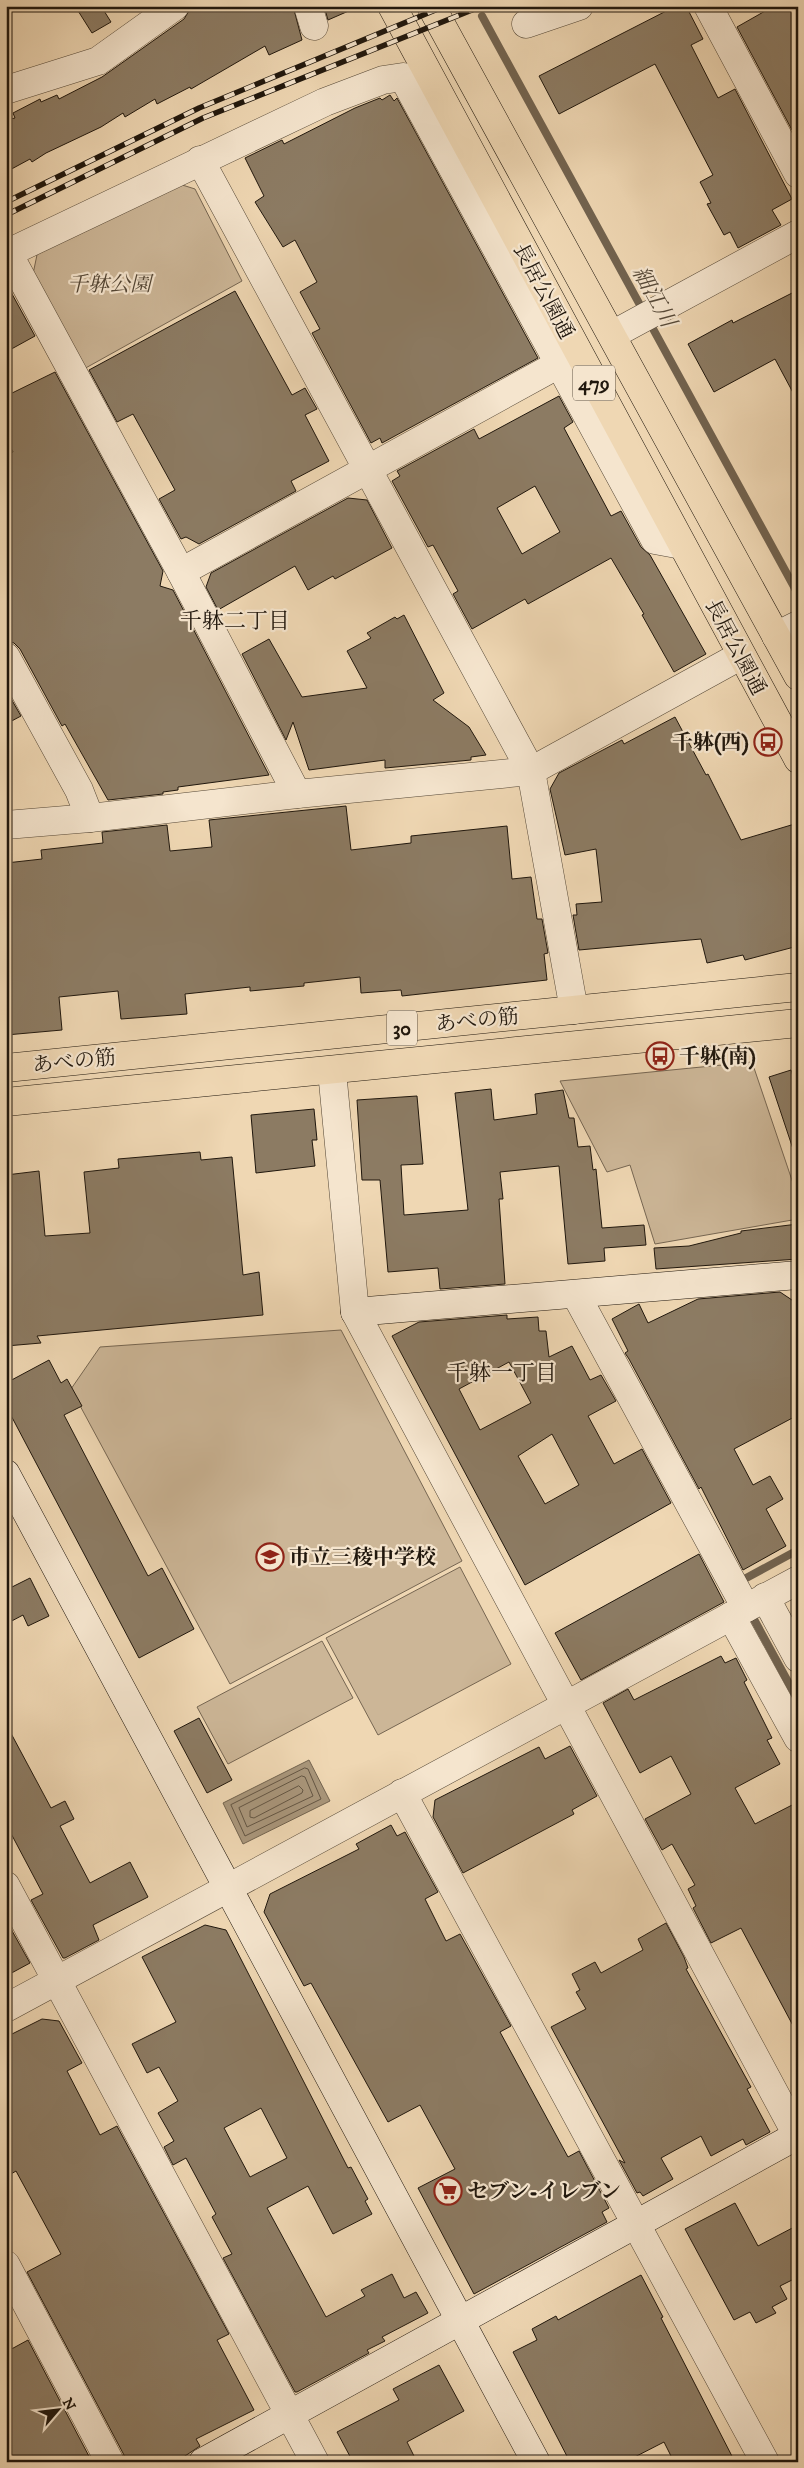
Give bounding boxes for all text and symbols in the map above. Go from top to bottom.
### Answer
street label: 長居公園通 [507,239,579,344]
water label: 細江川 [626,261,682,334]
park label: 千躰公園 [67,272,154,298]
road number: 479 [573,366,615,400]
street label: 長居公園通 [699,595,771,700]
district label: 千躰二丁目 [180,608,290,635]
bus stop icon: 千躰(西) [753,727,783,757]
place label: 千躰(西) [672,730,749,756]
street label: あべの筋 [434,1004,520,1038]
road number: 30 [387,1010,417,1046]
bus stop icon: 千躰(南) [645,1041,675,1071]
place label: 千躰(南) [679,1044,756,1070]
street label: あべの筋 [31,1045,117,1079]
district label: 千躰一丁目 [447,1360,557,1387]
school or university icon: 市立三稜中学校 [255,1542,285,1572]
place label: 市立三稜中学校 [289,1545,436,1571]
supermarket icon: セブン-イレブン [433,2176,463,2206]
place label: セブン-イレブン [467,2179,621,2205]
north arrow [32,2386,82,2436]
text: N [58,2395,79,2414]

